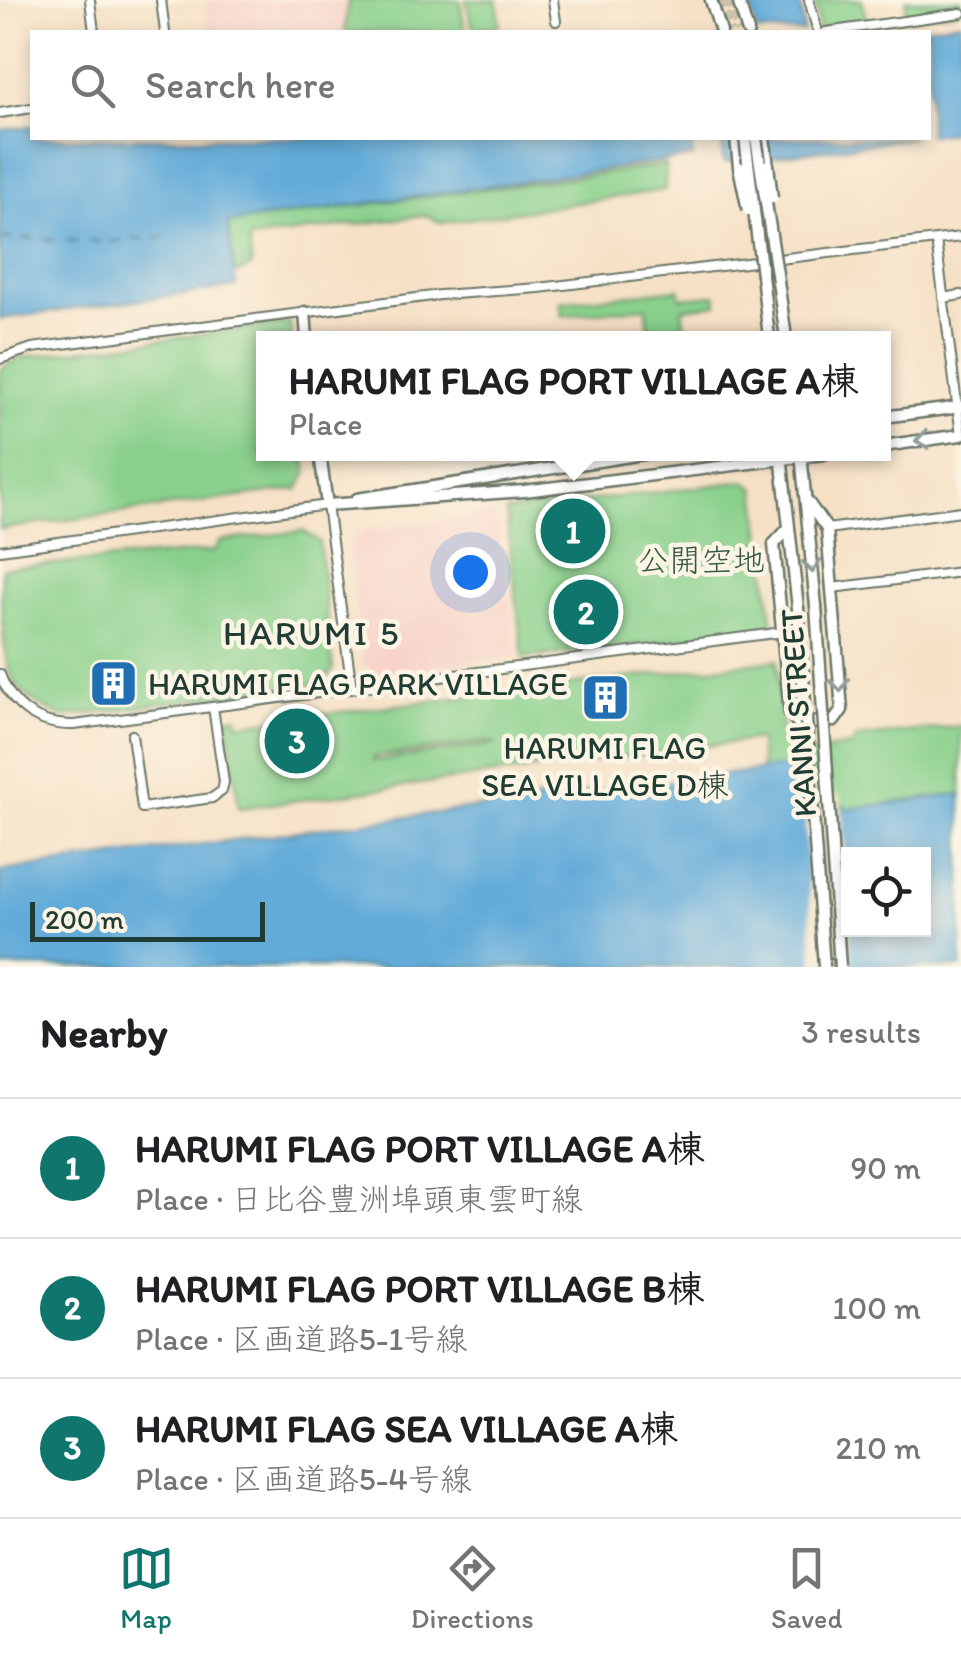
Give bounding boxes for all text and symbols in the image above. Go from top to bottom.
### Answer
search box [30,30,931,140]
icon: search [65,58,120,113]
text: Search here [145,62,336,108]
popup [256,331,891,461]
text: HARUMI FLAG PORT VILLAGE A棟 [289,358,858,404]
text: Place [289,405,363,443]
one-way arrow [914,429,930,450]
pin: 1 [540,494,606,568]
park label: 公開空地 [637,541,765,579]
your location [445,547,496,598]
one-way arrow [801,559,823,575]
pin: 2 [554,574,618,650]
street label: KANNI STREET [772,608,824,818]
district label: HARUMI 5 [223,612,401,654]
building icon: HARUMI FLAG PARK VILLAGE [87,658,139,710]
place label: HARUMI FLAG PARK VILLAGE [148,665,568,703]
building icon: HARUMI FLAG SEA VILLAGE D棟 [579,672,631,724]
one-way arrow [829,678,850,694]
pin: 3 [264,704,330,778]
place label: HARUMI FLAG SEA VILLAGE D棟 [481,729,729,804]
map controls [841,847,931,937]
button: locate [841,847,931,937]
scale bar [30,897,265,941]
text: 200 m [45,902,124,936]
text: Nearby [40,1007,167,1058]
text: 3 results [801,1013,921,1051]
text: HARUMI FLAG PORT VILLAGE A棟 [135,1126,704,1172]
text: 1 [65,1149,80,1187]
text: 90 m [850,1149,921,1187]
text: Place · 日比谷豊洲埠頭東雲町線 [135,1180,583,1218]
text: HARUMI FLAG PORT VILLAGE B棟 [135,1266,704,1312]
text: 2 [64,1289,81,1327]
text: 100 m [833,1289,921,1327]
text: Place · 区画道路5-1号線 [135,1320,467,1358]
text: HARUMI FLAG SEA VILLAGE A棟 [135,1406,677,1452]
text: 3 [64,1429,81,1467]
text: 210 m [835,1429,921,1467]
text: Place · 区画道路5-4号線 [135,1460,472,1498]
tab: Map [119,1541,174,1635]
tab: Directions [411,1541,534,1635]
tab: Saved [771,1541,842,1635]

